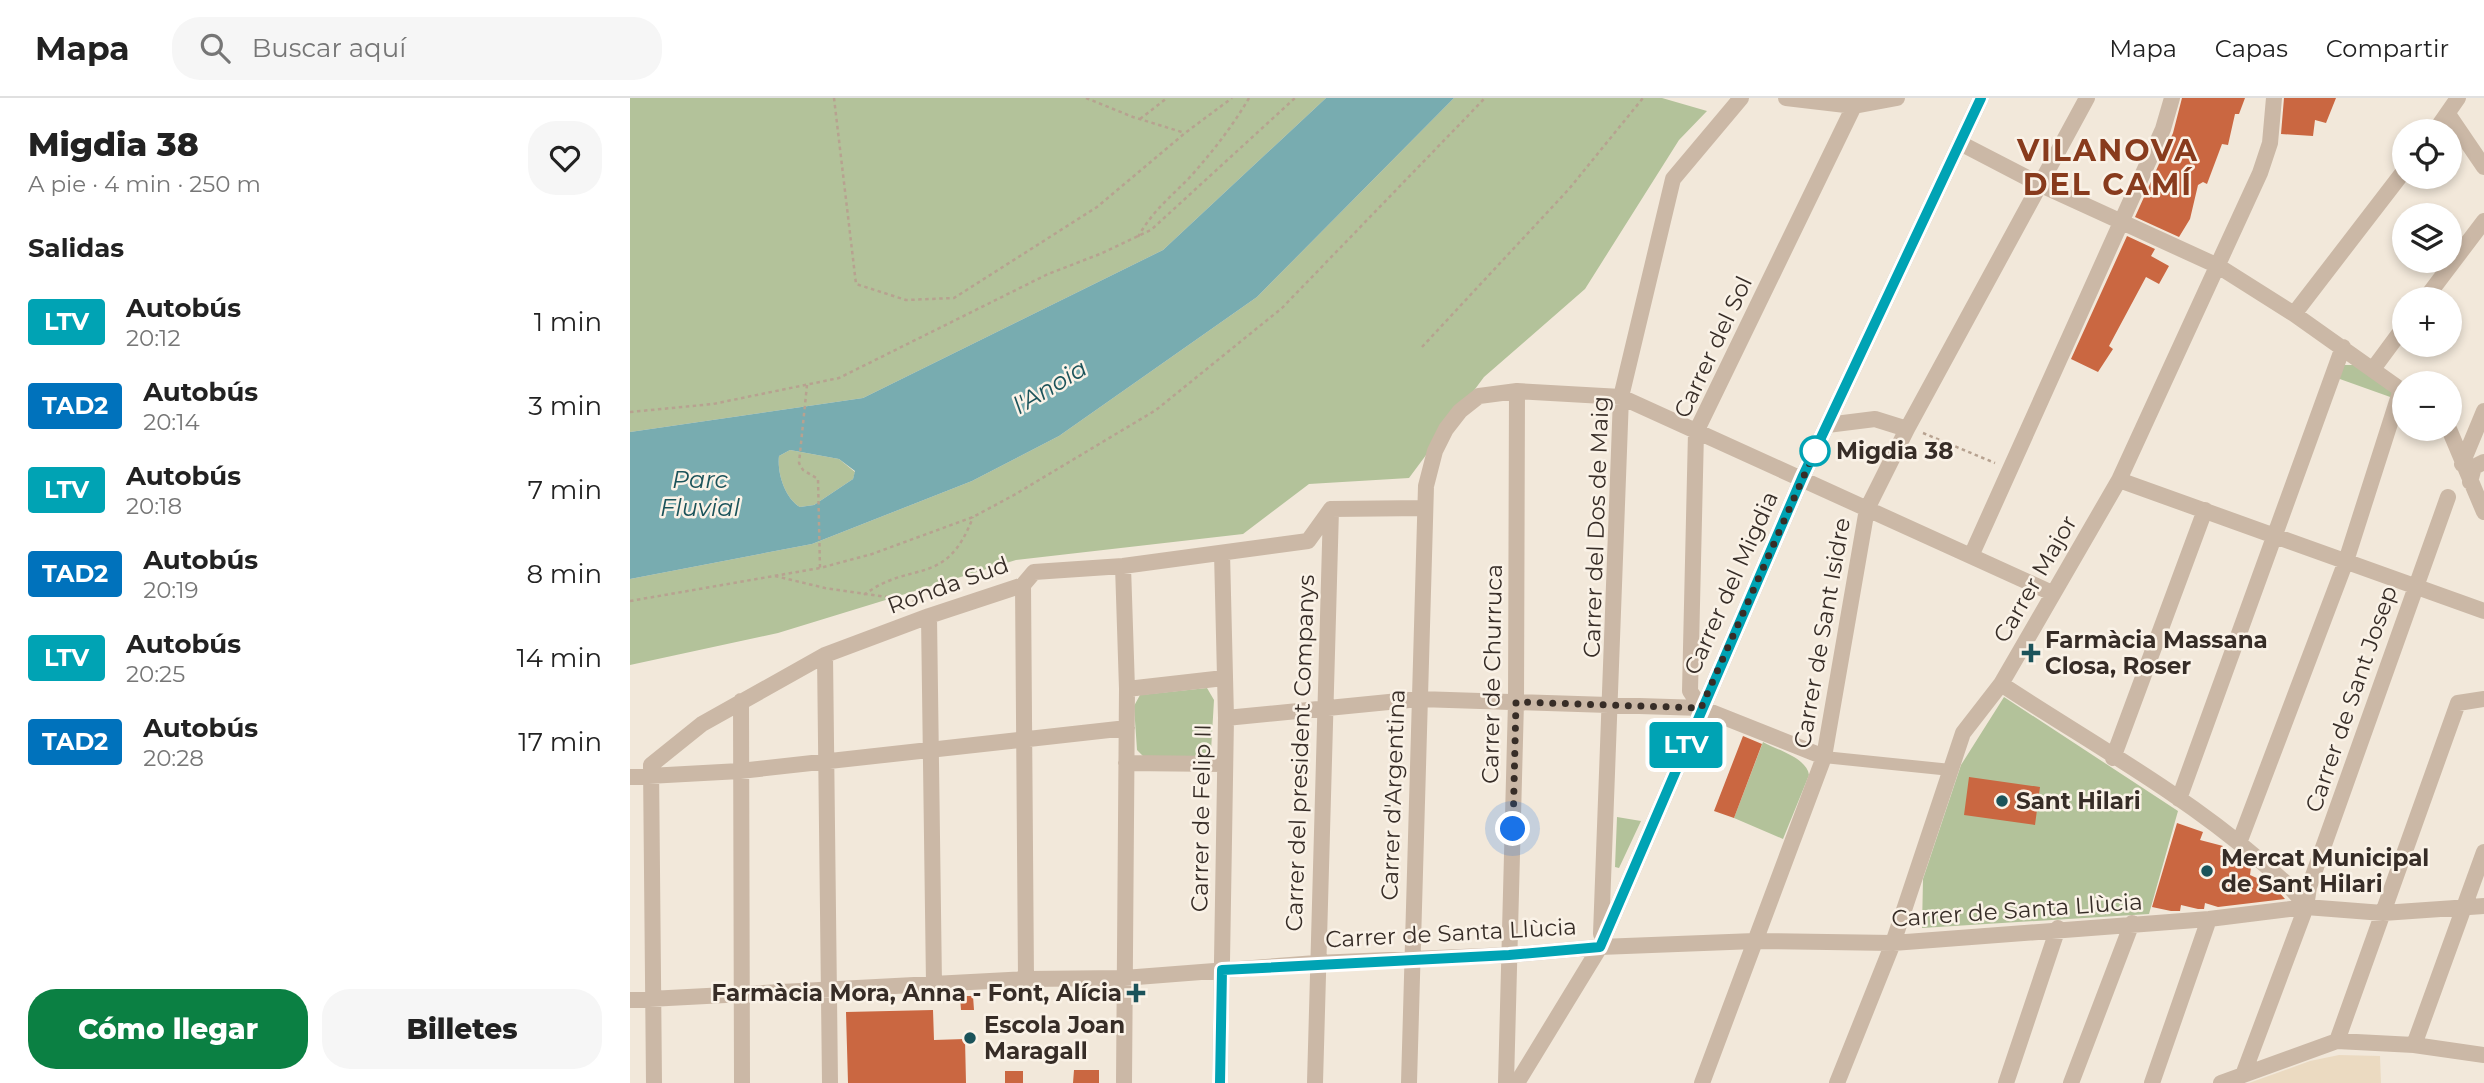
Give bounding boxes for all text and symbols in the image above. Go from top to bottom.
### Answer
search box [172,17,662,80]
text: Mapa [35,28,130,68]
icon: search [196,29,234,67]
text: Buscar aquí [252,32,406,64]
text: Mapa [2109,34,2177,63]
text: Capas [2215,34,2288,63]
text: Compartir [2326,34,2449,63]
map controls [2392,119,2462,441]
button: locate [2392,119,2462,189]
button: heart [528,121,602,195]
text: Migdia 38 [28,124,199,164]
district label: VILANOVA DEL CAMÍ [2016,132,2199,203]
text: A pie · 4 min · 250 m [28,170,261,198]
button: layers [2392,203,2462,273]
text: Salidas [28,232,124,264]
street label: Carrer del Sol [1668,272,1758,422]
button: + [2392,287,2462,357]
text: Autobús [126,292,241,324]
text: 1 min [534,306,602,338]
text: LTV [44,307,89,336]
text: 20:12 [126,324,180,352]
water label: l'Anoia [1007,353,1092,420]
button: − [2392,371,2462,441]
text: Autobús [143,376,258,408]
text: 3 min [528,390,602,422]
text: TAD2 [42,391,108,420]
street label: Carrer del Dos de Maig [1577,395,1615,659]
text: 20:14 [143,408,200,436]
marker: Migdia 38 [1800,436,1830,466]
place label: Migdia 38 [1836,437,1953,465]
text: Autobús [126,460,241,492]
water label: Parc Fluvial [660,465,741,522]
text: 7 min [528,474,602,506]
text: LTV [44,475,89,504]
street label: Carrer del Migdia [1678,487,1784,679]
text: 20:18 [126,492,182,520]
street label: Carrer Major [1987,510,2083,648]
street label: Carrer de Sant Isidre [1788,515,1856,751]
text: Autobús [143,544,258,576]
street label: Ronda Sud [884,550,1012,620]
text: 8 min [526,558,602,590]
text: TAD2 [42,559,108,588]
street label: Carrer de Churruca [1476,564,1508,784]
street label: Carrer del president Companys [1280,574,1320,932]
text: 20:19 [143,576,199,604]
street label: Carrer de Sant Josep [2299,582,2403,816]
place label: Farmàcia Massana Closa, Roser [2045,626,2268,680]
text: Autobús [126,628,241,660]
text: 14 min [516,642,602,674]
text: LTV [44,643,89,672]
marker: Farmàcia Massana Closa, Roser [2023,645,2039,661]
text: 20:25 [126,660,185,688]
street label: Carrer d'Argentina [1375,689,1411,901]
text: Autobús [143,712,258,744]
line badge: LTV [1646,722,1726,768]
street label: Carrer de Felip II [1185,724,1217,912]
text: 17 min [518,726,602,758]
text: TAD2 [42,727,108,756]
text: LTV [1663,730,1709,759]
text: 20:28 [143,744,204,772]
place label: Sant Hilari [2016,787,2141,815]
marker: Sant Hilari [1994,793,2010,809]
your location [1495,811,1530,846]
place label: Mercat Municipal de Sant Hilari [2221,844,2429,898]
marker: Mercat Municipal de Sant Hilari [2199,863,2215,879]
street label: Carrer de Santa Llùcia [1890,887,2144,933]
street label: Carrer de Santa Llùcia [1325,912,1577,954]
place label: Farmàcia Mora, Anna - Font, Alícia [712,979,1122,1007]
marker: Farmàcia Mora, Anna - Font, Alícia [1128,985,1144,1001]
button: Cómo llegar [28,989,308,1069]
button: Billetes [322,989,602,1069]
place label: Escola Joan Maragall [984,1011,1125,1065]
marker: Escola Joan Maragall [962,1030,978,1046]

